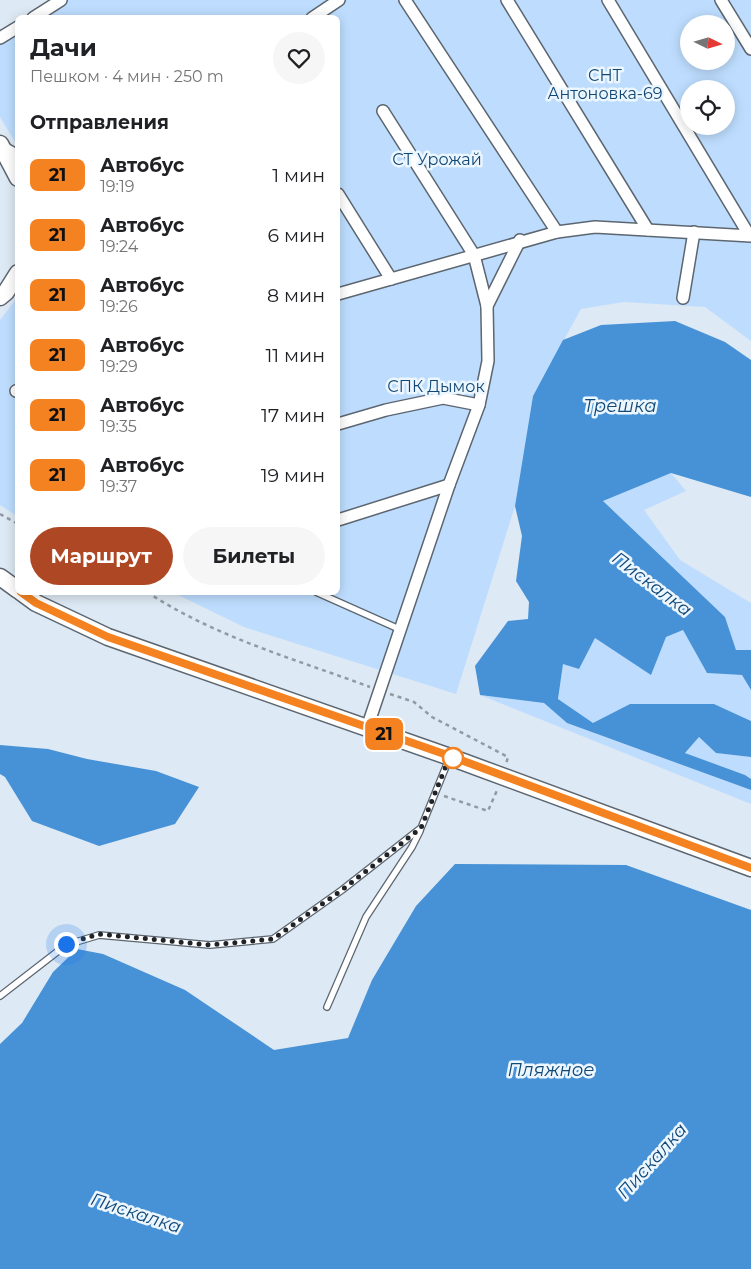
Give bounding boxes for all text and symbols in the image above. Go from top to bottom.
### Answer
north arrow [680,15,735,70]
map controls [680,15,735,135]
button: heart [273,32,325,84]
text: Дачи [30,33,97,62]
park label: СНТ Антоновка-69 [548,66,662,103]
text: Пешком · 4 мин · 250 m [30,67,224,86]
button: locate [680,80,735,135]
text: Отправления [30,111,169,134]
park label: СТ Урожай [392,150,482,169]
text: Автобус [100,154,184,177]
text: 21 [49,164,66,186]
text: 1 мин [272,164,325,187]
text: 19:19 [100,177,134,196]
text: Автобус [100,214,184,237]
text: 21 [49,224,66,246]
text: 6 мин [268,224,325,247]
text: 19:24 [100,237,138,256]
text: Автобус [100,274,184,297]
text: 21 [49,284,66,306]
text: 8 мин [267,284,325,307]
text: 19:26 [100,297,138,316]
text: Автобус [100,334,184,357]
text: 21 [49,344,66,366]
text: 11 мин [265,344,325,367]
text: 19:29 [100,357,138,376]
park label: СПК Дымок [387,377,485,396]
text: Автобус [100,394,184,417]
water label: Трешка [583,395,657,417]
text: 21 [49,404,66,426]
text: 17 мин [261,404,325,427]
text: 19:35 [100,417,137,436]
text: Автобус [100,454,184,477]
text: 21 [49,464,66,486]
text: 19 мин [261,464,325,487]
text: 19:37 [100,477,137,496]
button: Маршрут [30,527,173,585]
button: Билеты [183,527,325,585]
water label: Пискалка [608,547,696,621]
line badge: 21 [362,718,406,750]
text: 21 [375,723,393,745]
unlabelled marker [442,747,464,769]
your location [54,932,79,957]
water label: Пляжное [508,1059,594,1081]
water label: Пискалка [612,1119,692,1203]
water label: Пискалка [88,1188,184,1238]

